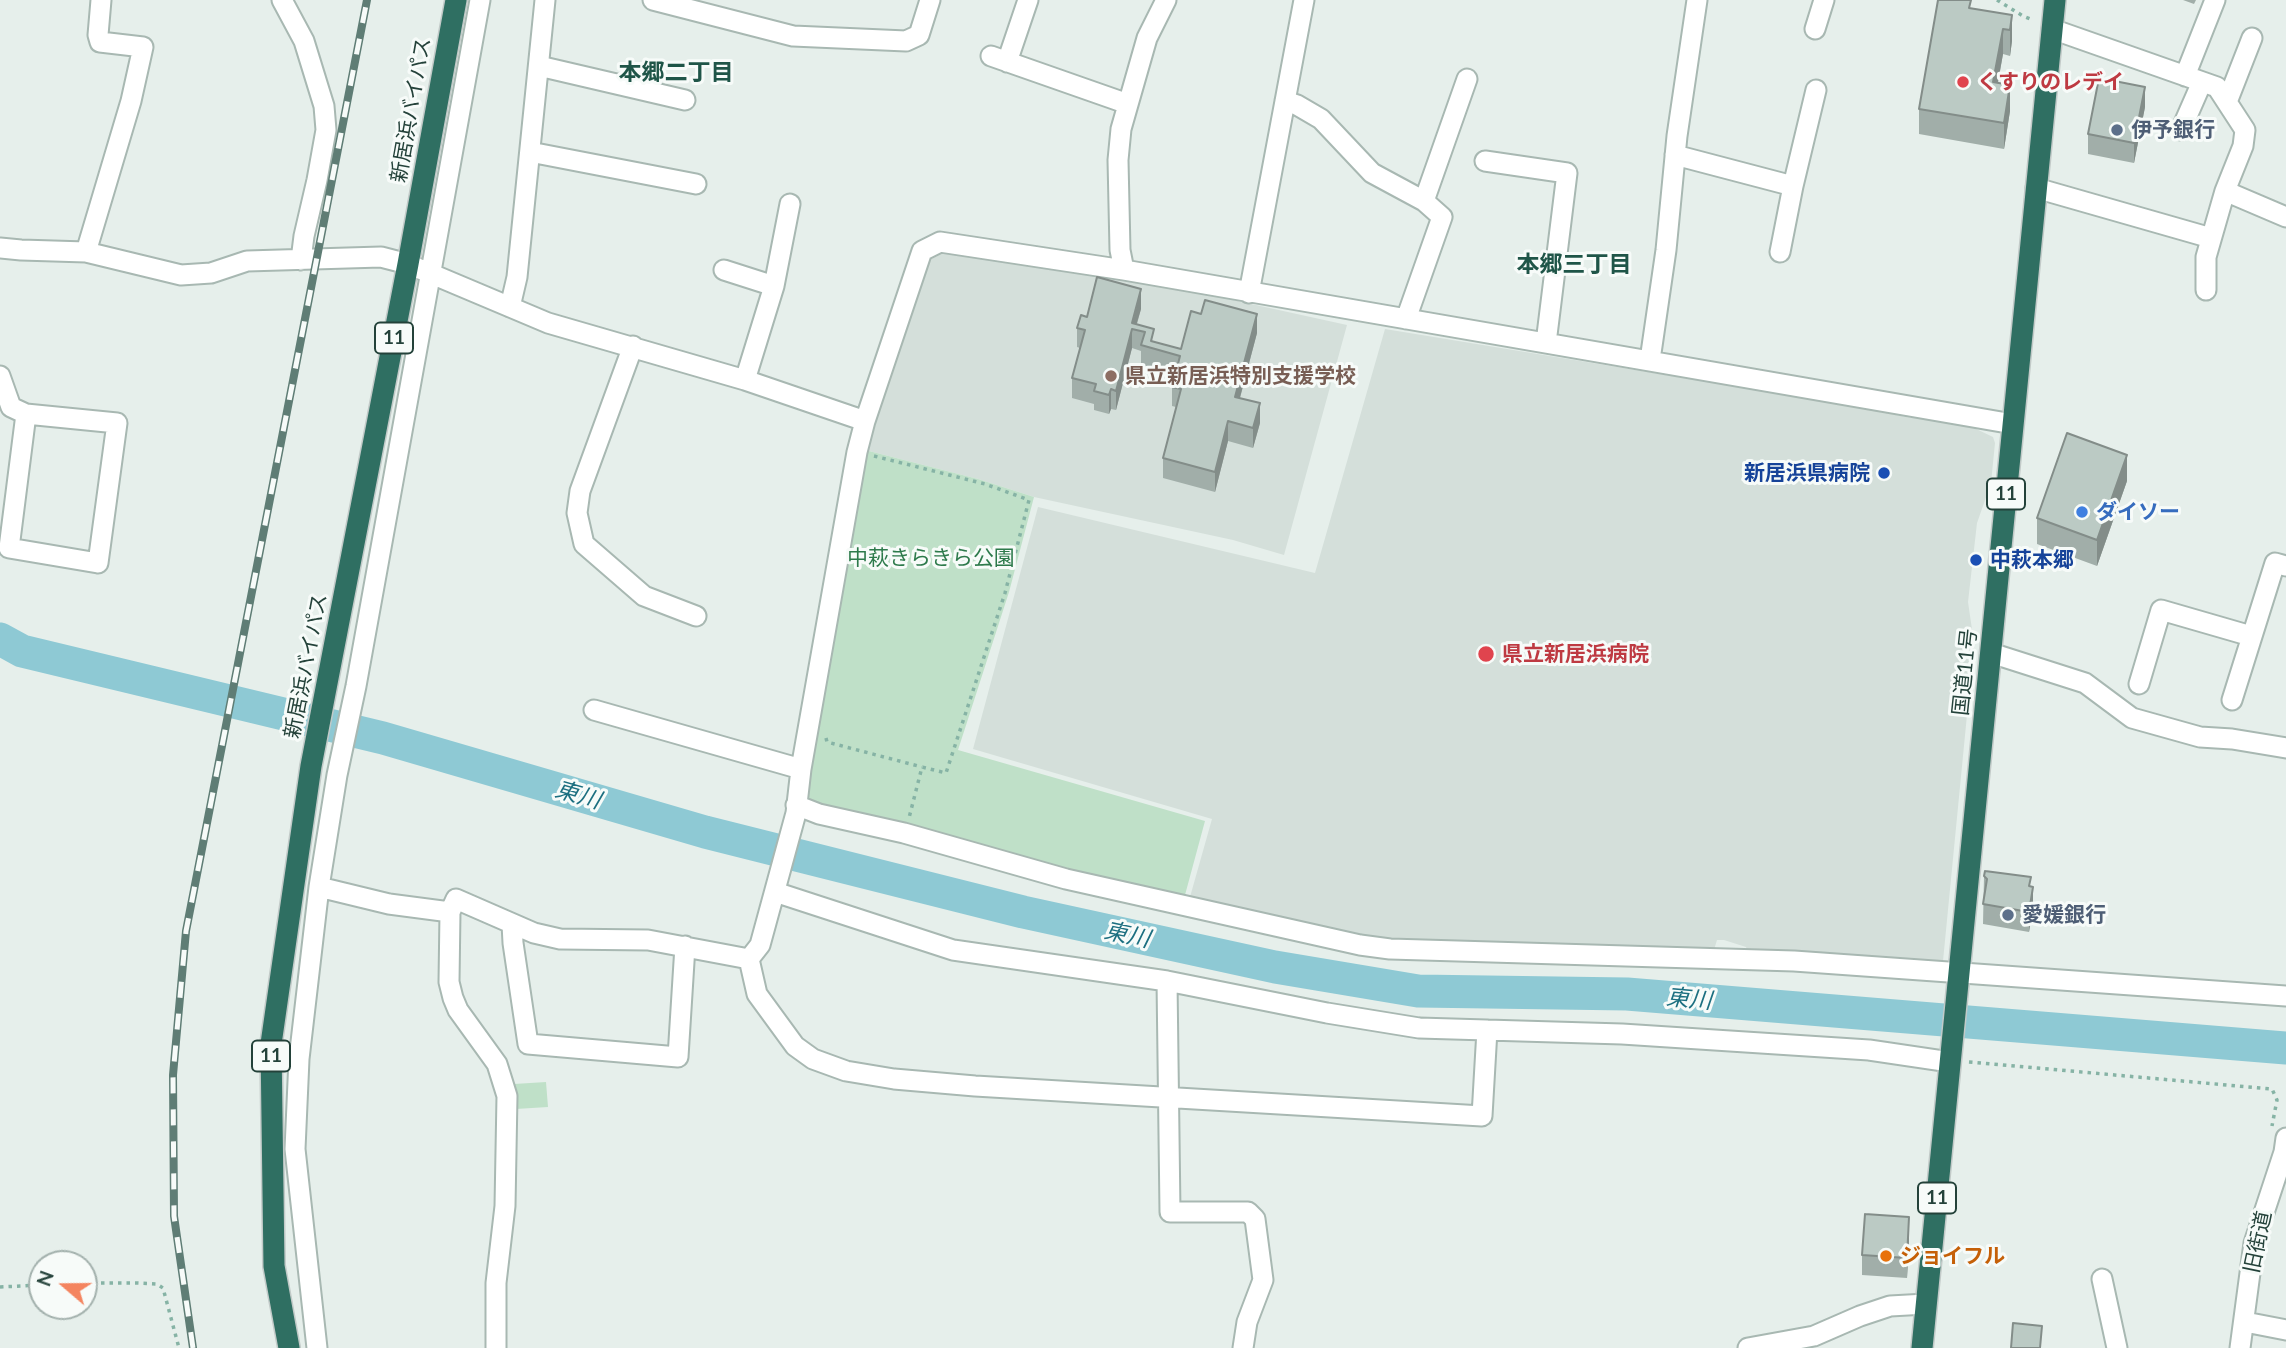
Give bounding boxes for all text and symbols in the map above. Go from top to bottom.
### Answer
street label: 新居浜バイパス [386,35,436,185]
district label: 本郷二丁目 [619,59,733,87]
place label: くすりのレデイ [1977,69,2124,95]
marker: くすりのレデイ [1955,74,1971,90]
place label: 伊予銀行 [2131,117,2215,143]
marker: 伊予銀行 [2109,122,2125,138]
district label: 本郷三丁目 [1517,251,1631,279]
road number: 11 [375,322,413,354]
place label: 県立新居浜特別支援学校 [1125,363,1356,389]
marker: 県立新居浜特別支援学校 [1103,368,1119,384]
place label: 新居浜県病院 [1744,460,1870,486]
marker: 新居浜県病院 [1876,465,1892,481]
road number: 11 [1987,478,2025,509]
place label: ダイソー [2096,499,2180,525]
marker: ダイソー [2074,504,2090,520]
park label: 中萩きらきら公園 [847,545,1015,571]
place label: 中萩本郷 [1990,547,2074,573]
marker: 中萩本郷 [1968,552,1984,568]
street label: 新居浜バイパス [280,591,332,741]
street label: 国道11号 [1948,627,1982,717]
place label: 県立新居浜病院 [1502,641,1649,667]
marker: 県立新居浜病院 [1476,644,1496,664]
water label: 東川 [552,775,604,815]
place label: 愛媛銀行 [2022,902,2106,928]
marker: 愛媛銀行 [2000,907,2016,923]
water label: 東川 [1102,917,1152,953]
water label: 東川 [1665,983,1713,1015]
road number: 11 [252,1040,290,1072]
road number: 11 [1918,1182,1956,1214]
street label: 旧街道 [2239,1209,2277,1275]
place label: ジョイフル [1900,1243,2005,1269]
marker: ジョイフル [1878,1248,1894,1264]
north arrow [28,1250,98,1320]
text: N [31,1268,58,1289]

